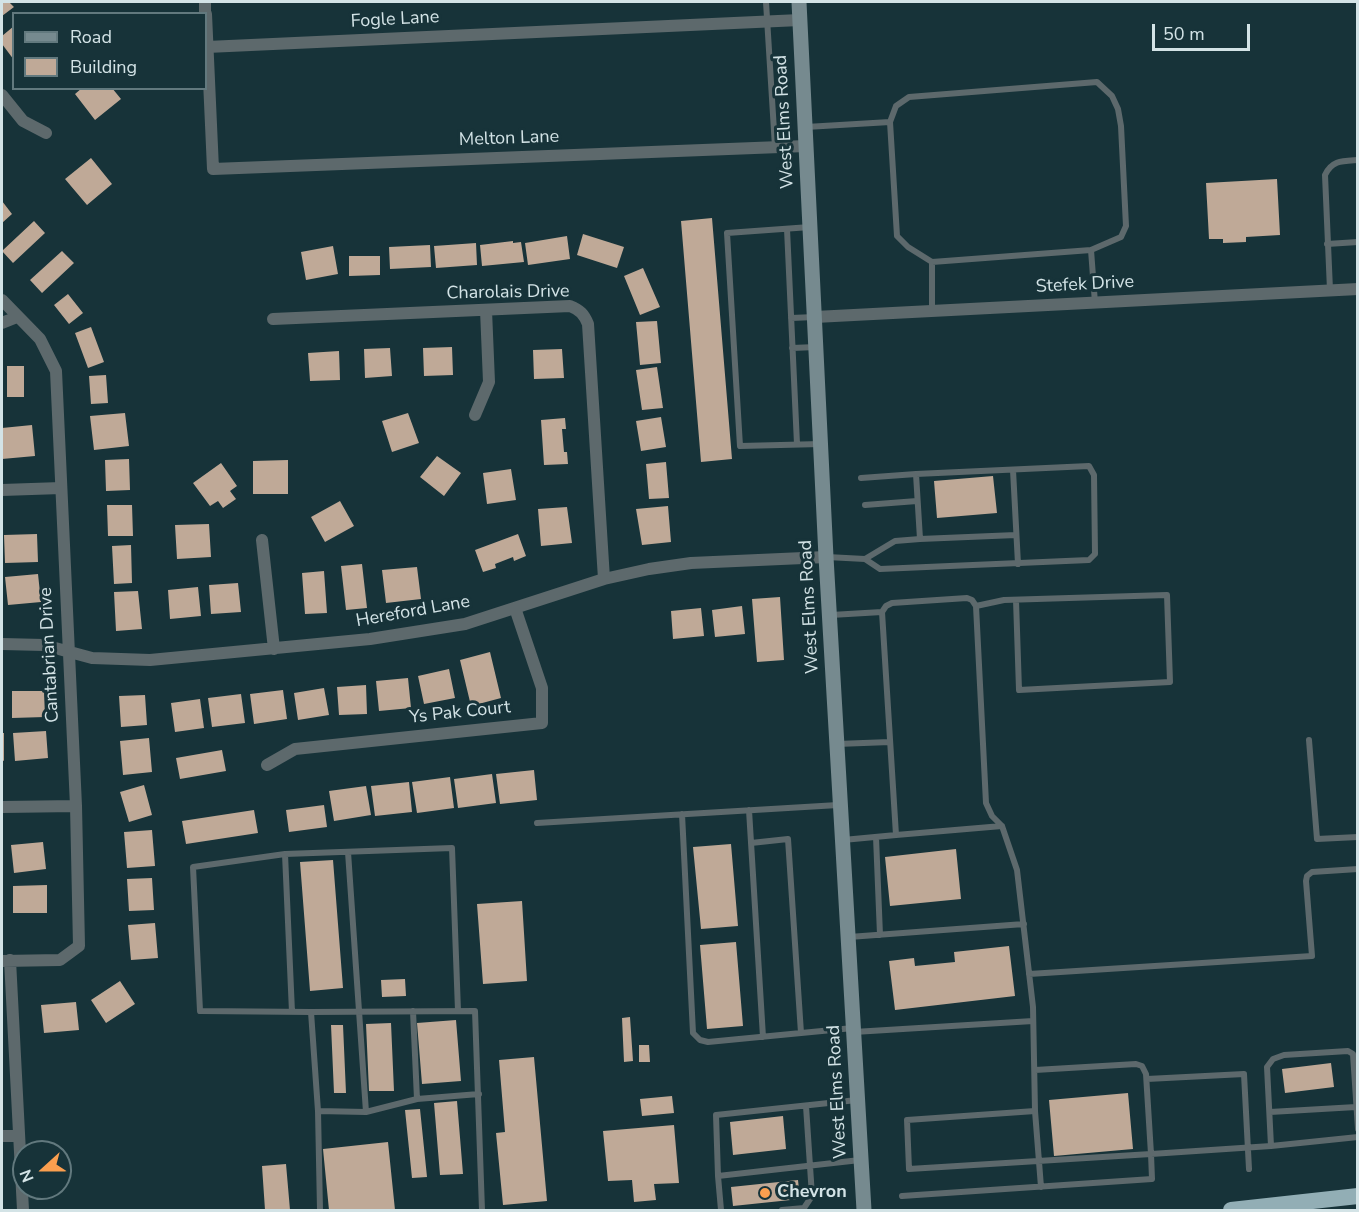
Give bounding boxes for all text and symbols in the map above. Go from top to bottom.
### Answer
street label: Fogle Lane [350,7,440,33]
legend [12,12,207,90]
scale bar [1155,12,1252,50]
text: 50 m [1163,22,1205,46]
text: Road [70,25,112,49]
street label: West Elms Road [771,54,799,190]
text: Building [70,55,137,79]
street label: Melton Lane [458,126,560,152]
street label: Stefek Drive [1035,272,1135,298]
street label: Charolais Drive [446,281,570,305]
street label: West Elms Road [796,539,824,675]
street label: Cantabrian Drive [36,587,64,723]
street label: Hereford Lane [354,591,472,633]
street label: Ys Pak Court [408,697,512,729]
street label: West Elms Road [824,1024,852,1160]
north arrow [12,1140,72,1200]
text: N [15,1166,39,1185]
place label: Chevron [777,1182,847,1204]
marker: Chevron [758,1186,772,1200]

